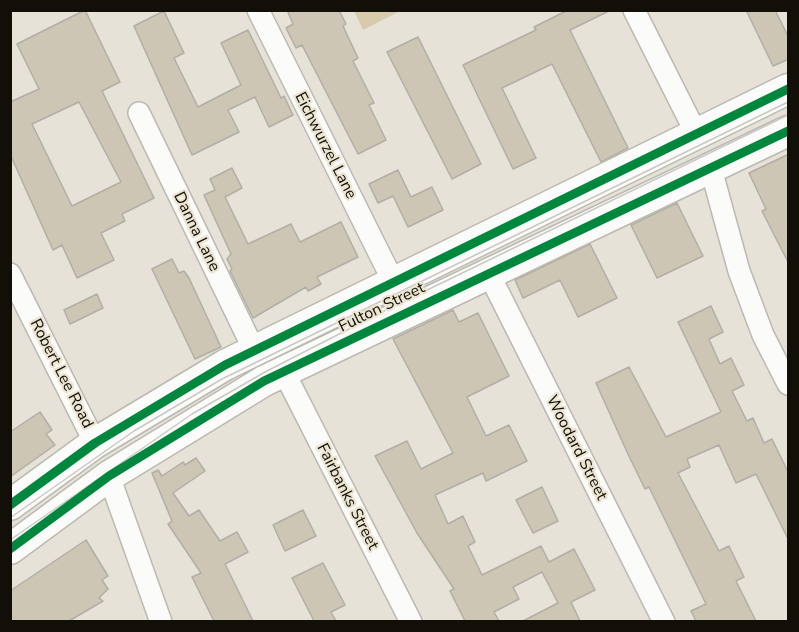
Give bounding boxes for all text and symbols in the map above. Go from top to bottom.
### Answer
street label: Eichwurzel Lane [290,90,360,202]
street label: Danna Lane [169,189,223,275]
street label: Fulton Street [336,279,428,337]
street label: Robert Lee Road [25,316,97,432]
street label: Woodard Street [541,392,611,504]
street label: Fairbanks Street [312,441,382,553]

